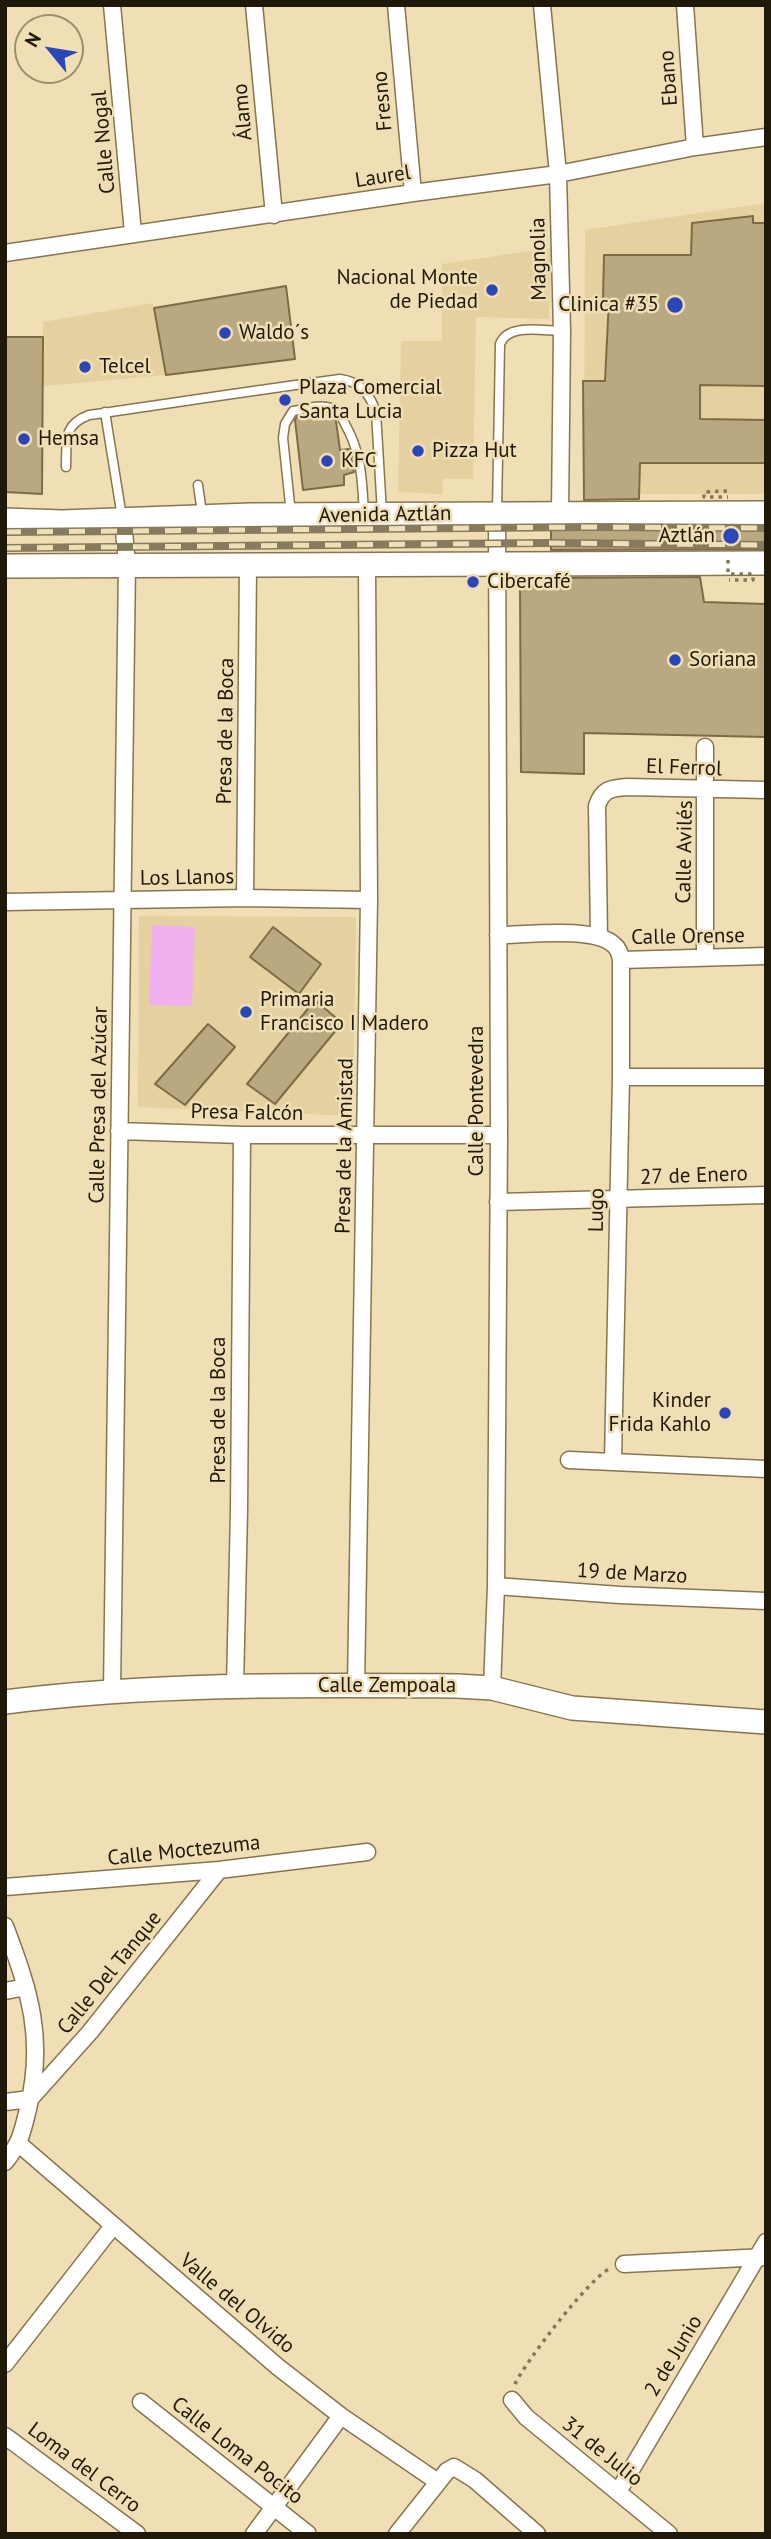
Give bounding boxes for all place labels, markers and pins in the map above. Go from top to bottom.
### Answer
place label: Nacional Monte de Piedad [337,265,478,315]
marker: Nacional Monte de Piedad [484,282,500,298]
place label: Clinica #35 [558,292,659,318]
marker: Clinica #35 [665,295,685,315]
place label: Waldo´s [239,320,309,346]
marker: Waldo´s [217,325,233,341]
place label: Telcel [99,354,151,380]
marker: Telcel [77,359,93,375]
place label: Plaza Comercial Santa Lucia [299,375,442,425]
marker: Plaza Comercial Santa Lucia [277,392,293,408]
place label: Hemsa [38,426,99,452]
marker: Hemsa [16,431,32,447]
place label: Pizza Hut [432,438,517,464]
marker: Pizza Hut [410,443,426,459]
place label: KFC [341,448,377,474]
marker: KFC [319,453,335,469]
place label: Aztlán [659,523,715,549]
marker: Aztlán [721,526,741,546]
place label: Cibercafé [487,569,571,595]
marker: Cibercafé [465,574,481,590]
place label: Soriana [689,647,756,673]
marker: Soriana [667,652,683,668]
place label: Primaria Francisco I Madero [260,987,429,1037]
marker: Primaria Francisco I Madero [238,1004,254,1020]
place label: Kinder Frida Kahlo [609,1388,711,1438]
marker: Kinder Frida Kahlo [717,1405,733,1421]

